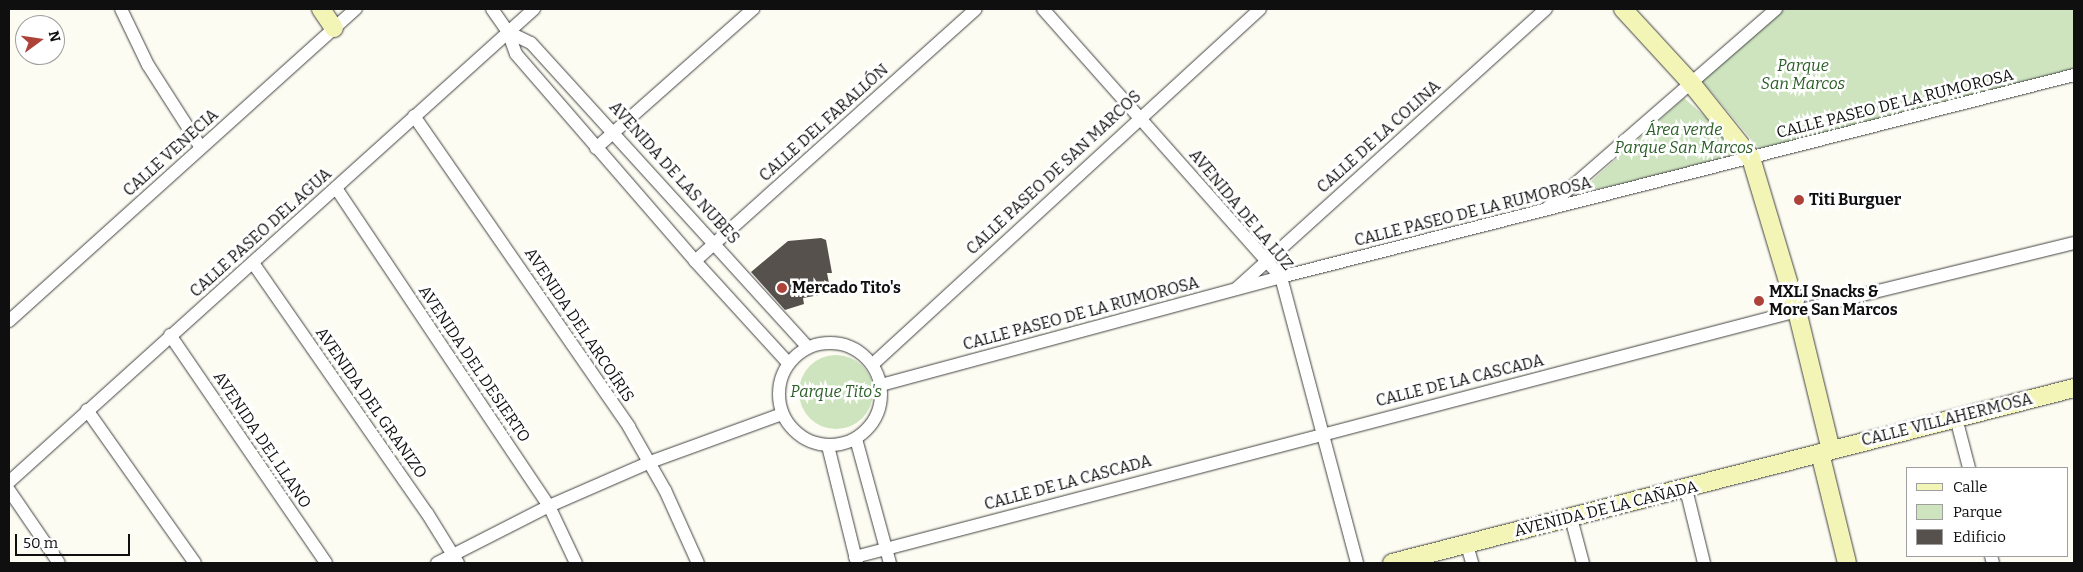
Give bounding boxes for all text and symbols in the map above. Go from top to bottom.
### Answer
north arrow [15,15,65,65]
text: N [45,29,64,44]
park label: Parque San Marcos [1761,56,1845,94]
street label: CALLE DEL FARALLÓN [756,60,892,186]
street label: CALLE PASEO DE LA RUMOROSA [1775,65,2015,143]
street label: CALLE DE LA COLINA [1313,77,1445,197]
street label: CALLE PASEO DE SAN MARCOS [963,87,1145,259]
street label: AVENIDA DE LAS NUBES [605,98,743,248]
street label: CALLE VENECIA [120,105,222,201]
park label: Área verde Parque San Marcos [1615,120,1753,158]
street label: AVENIDA DE LA LUZ [1185,146,1297,274]
street label: CALLE PASEO DEL AGUA [186,164,336,302]
street label: CALLE PASEO DE LA RUMOROSA [1353,173,1593,251]
place label: Titi Burguer [1809,190,1901,210]
marker: Titi Burguer [1793,194,1805,206]
street label: AVENIDA DEL ARCOÍRIS [520,244,638,406]
street label: CALLE PASEO DE LA RUMOROSA [961,273,1201,355]
place label: Mercado Tito's [792,278,901,298]
street label: AVENIDA DEL DESIERTO [414,282,534,446]
marker: Mercado Tito's [776,282,788,294]
place label: MXLI Snacks & More San Marcos [1769,282,1898,320]
marker: MXLI Snacks & More San Marcos [1753,295,1765,307]
street label: AVENIDA DEL GRANIZO [311,324,431,482]
street label: CALLE DE LA CASCADA [1374,351,1546,411]
street label: AVENIDA DEL LLANO [209,368,315,512]
park label: Parque Tito's [790,382,882,402]
street label: CALLE VILLAHERMOSA [1859,389,2035,451]
street label: CALLE DE LA CASCADA [982,451,1154,515]
legend [1906,467,2068,557]
street label: AVENIDA DE LA CAÑADA [1512,477,1700,541]
text: Calle [1953,478,1987,496]
text: Parque [1953,503,2002,521]
scale bar [18,524,132,556]
text: Edificio [1953,528,2006,546]
text: 50 m [23,534,58,552]

